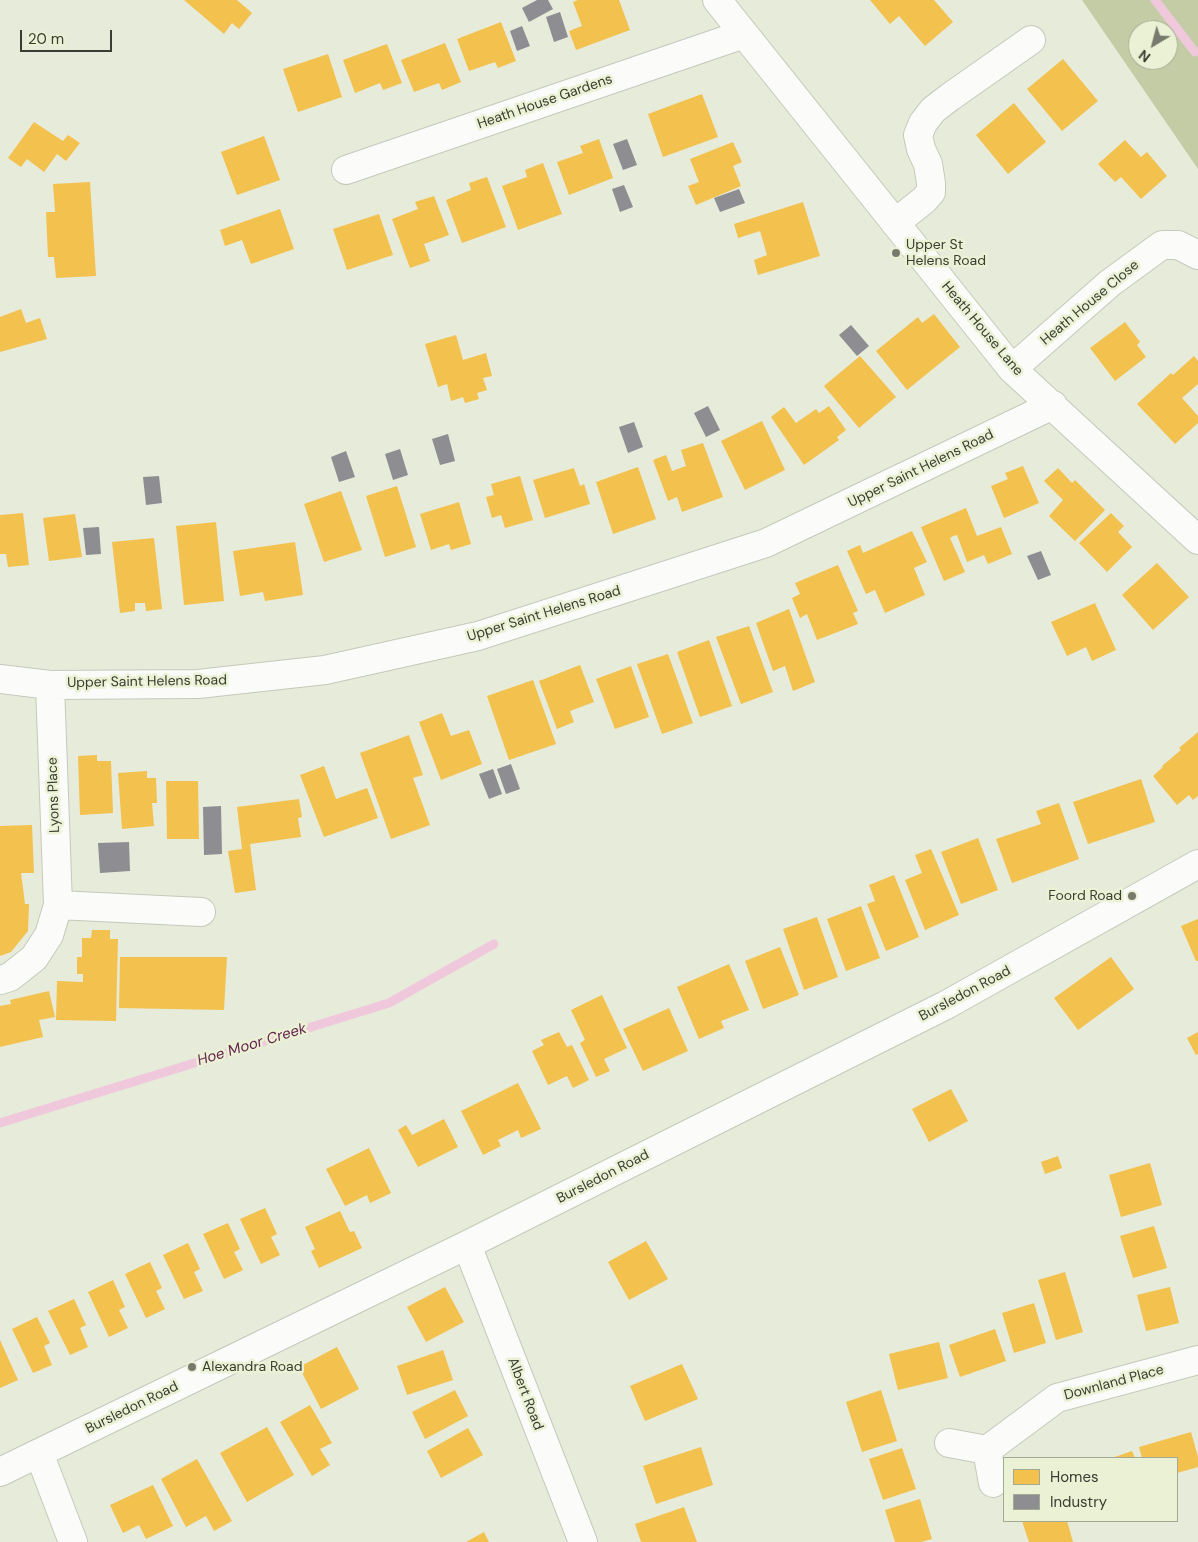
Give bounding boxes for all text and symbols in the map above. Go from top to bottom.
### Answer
scale bar [22,20,115,52]
north arrow [1128,20,1178,70]
text: 20 m [28,29,64,49]
text: N [1135,46,1154,66]
street label: Heath House Gardens [475,71,615,133]
place label: Upper St Helens Road [906,237,986,270]
marker: Upper St Helens Road [890,247,902,259]
street label: Heath House Close [1037,257,1143,349]
street label: Heath House Lane [938,279,1026,379]
street label: Upper Saint Helens Road [845,426,997,512]
street label: Upper Saint Helens Road [465,583,623,645]
street label: Upper Saint Helens Road [67,672,227,692]
street label: Lyons Place [44,757,64,833]
place label: Foord Road [1048,888,1122,904]
marker: Foord Road [1126,890,1138,902]
street label: Bursledon Road [916,963,1014,1025]
water label: Hoe Moor Creek [195,1020,309,1070]
street label: Bursledon Road [554,1147,652,1207]
street label: Albert Road [504,1355,546,1433]
place label: Alexandra Road [202,1359,302,1375]
marker: Alexandra Road [186,1361,198,1373]
street label: Downland Place [1062,1362,1166,1404]
street label: Bursledon Road [83,1378,181,1438]
legend [1003,1457,1178,1522]
text: Homes [1050,1467,1099,1487]
text: Industry [1050,1492,1107,1512]

